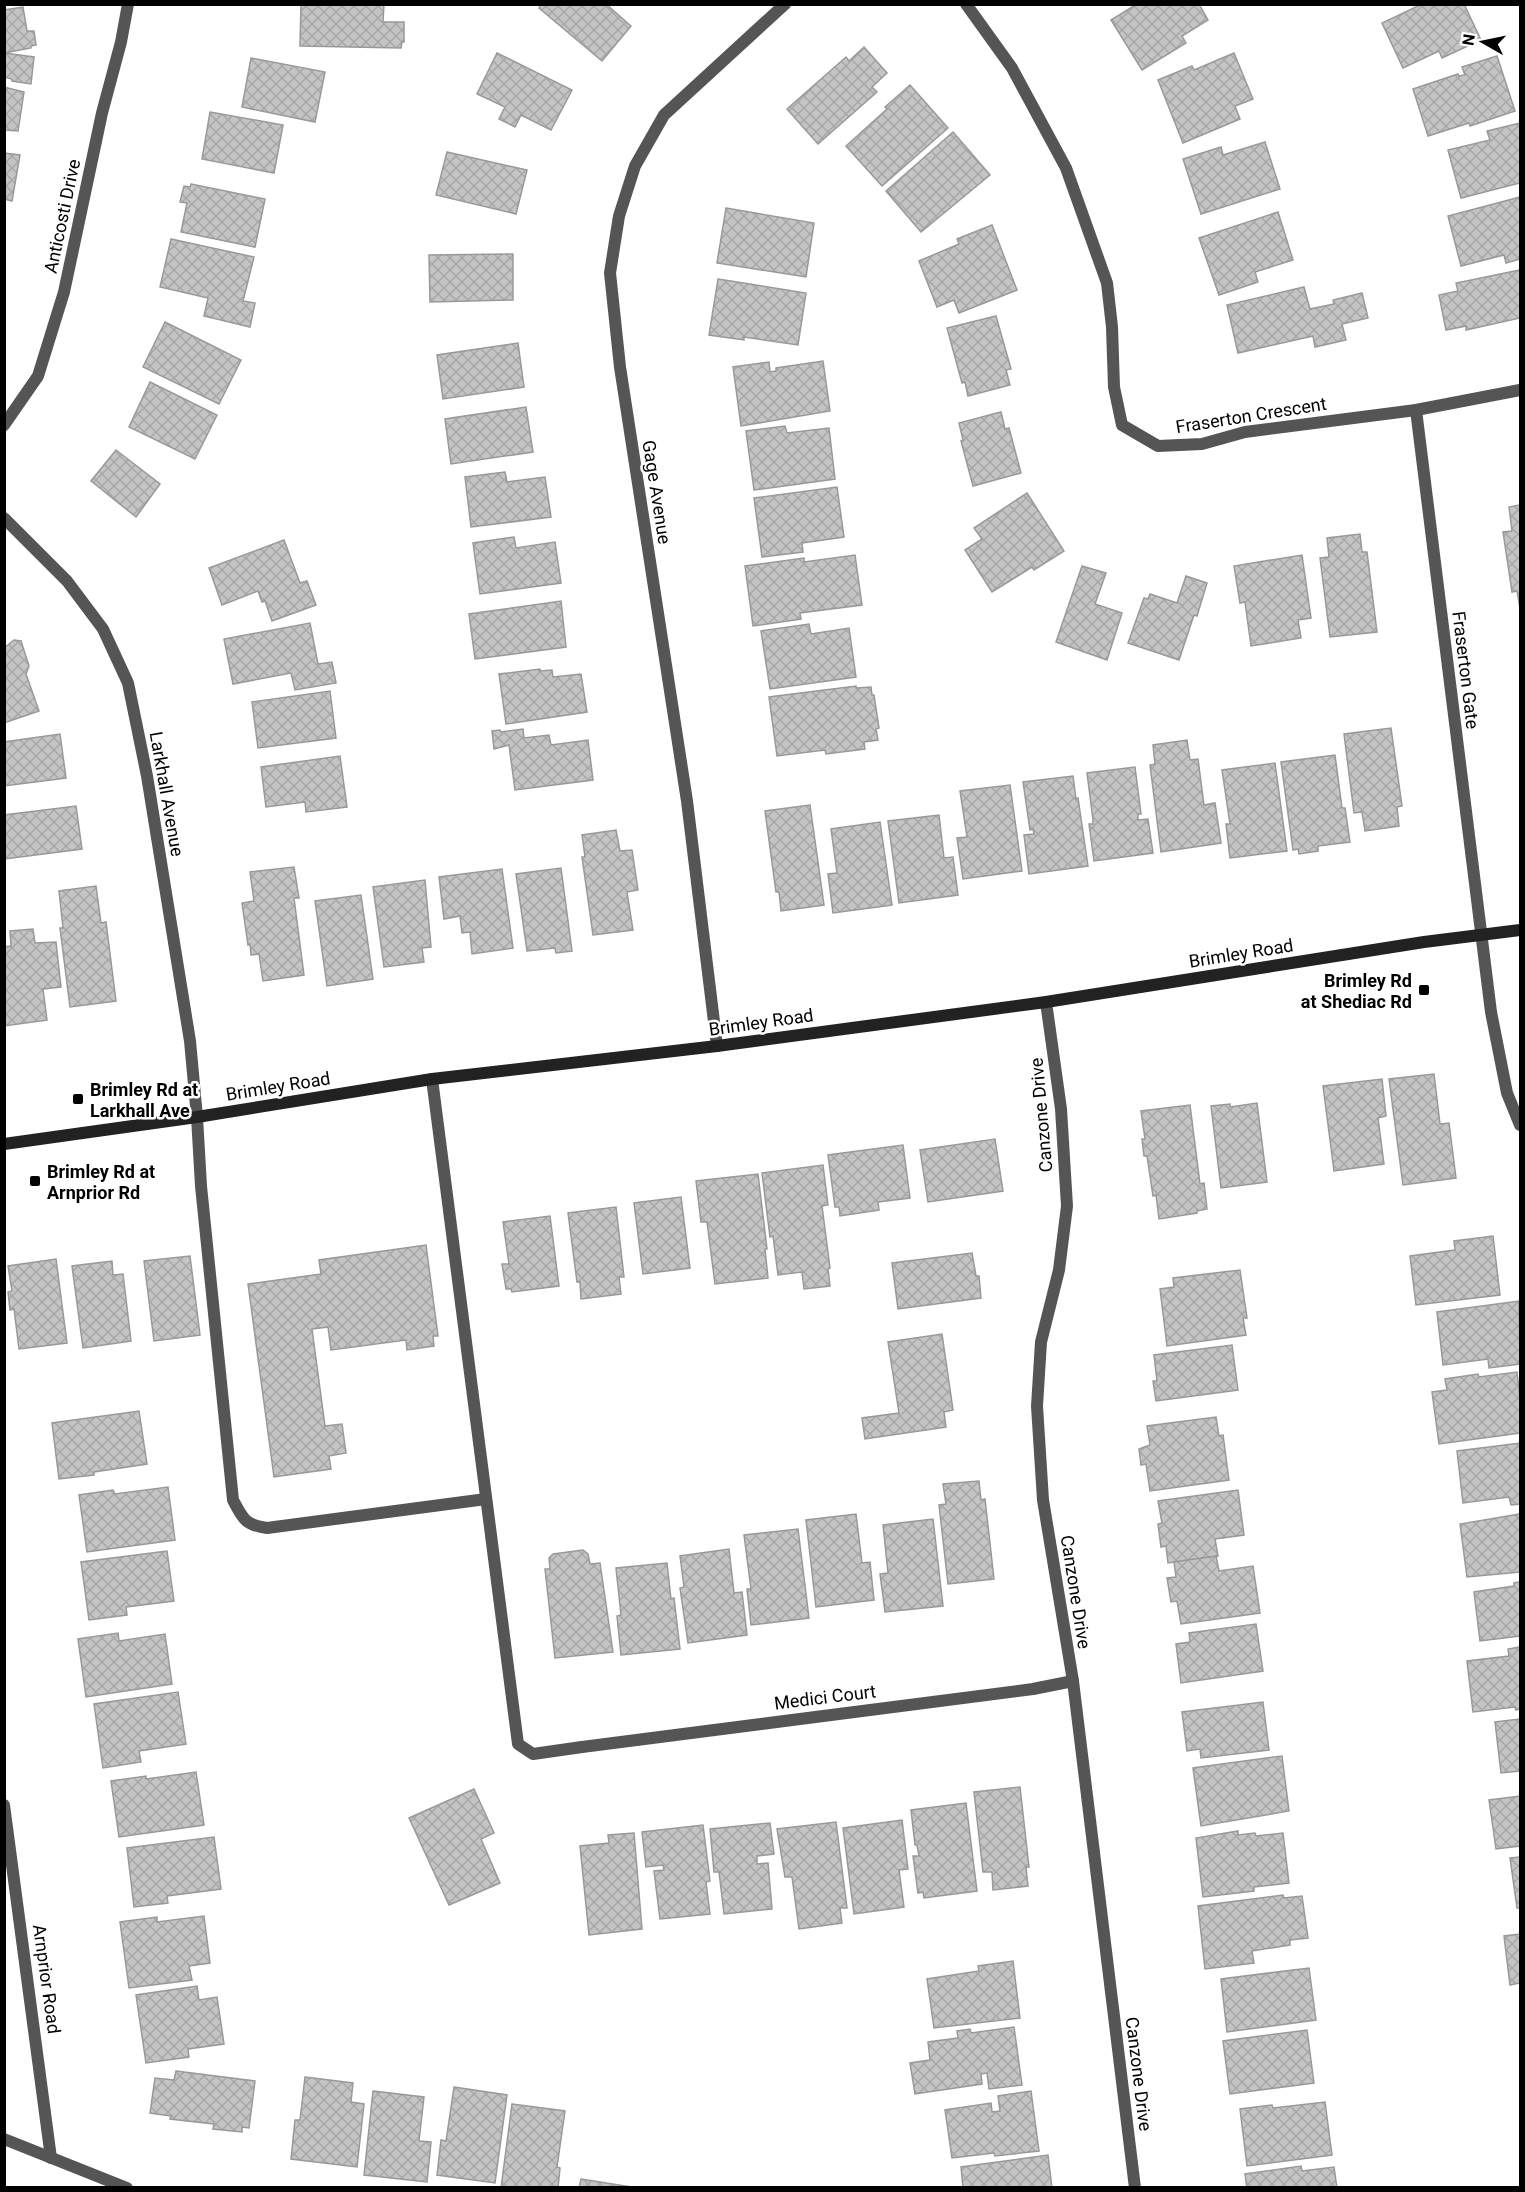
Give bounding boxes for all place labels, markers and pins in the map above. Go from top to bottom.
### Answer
place label: Brimley Rd at Shediac Rd [1301,970,1412,1012]
marker: Brimley Rd at Shediac Rd [1417,983,1431,997]
place label: Brimley Rd at Larkhall Ave [90,1079,198,1121]
marker: Brimley Rd at Larkhall Ave [71,1092,85,1106]
place label: Brimley Rd at Arnprior Rd [47,1161,155,1203]
marker: Brimley Rd at Arnprior Rd [28,1174,42,1188]

